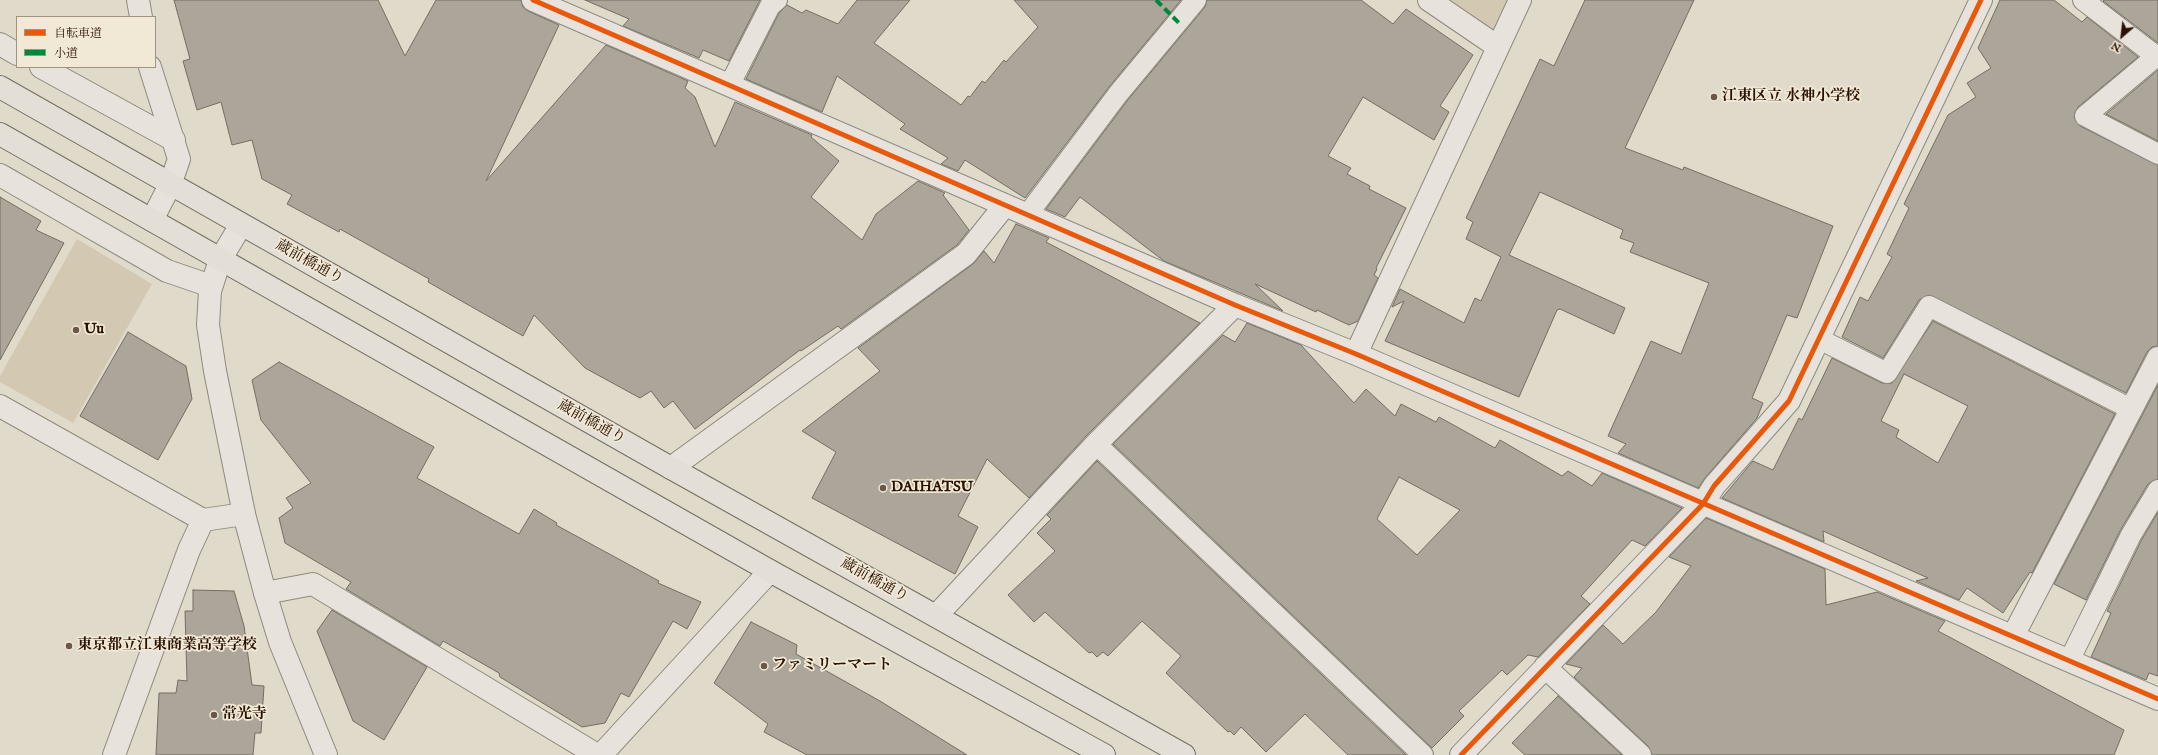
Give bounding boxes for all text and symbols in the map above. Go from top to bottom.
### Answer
legend [16,16,156,68]
north arrow [2102,16,2142,56]
text: 自転車道 [54,26,102,41]
text: N [2109,38,2124,55]
text: 小道 [54,46,78,61]
place label: 江東区立 水神小学校 [1722,88,1860,106]
marker: 江東区立 水神小学校 [1709,92,1719,102]
street label: 蔵前橋通り [272,237,346,289]
place label: Uu [84,321,104,339]
marker: Uu [71,325,81,335]
street label: 蔵前橋通り [554,397,628,449]
place label: DAIHATSU [891,479,973,497]
marker: DAIHATSU [878,483,888,493]
street label: 蔵前橋通り [837,555,911,607]
place label: 東京都立江東商業高等学校 [77,637,257,655]
marker: 東京都立江東商業高等学校 [64,641,74,651]
place label: ファミリーマート [772,657,892,675]
marker: ファミリーマート [759,661,769,671]
place label: 常光寺 [222,706,267,724]
marker: 常光寺 [209,710,219,720]

